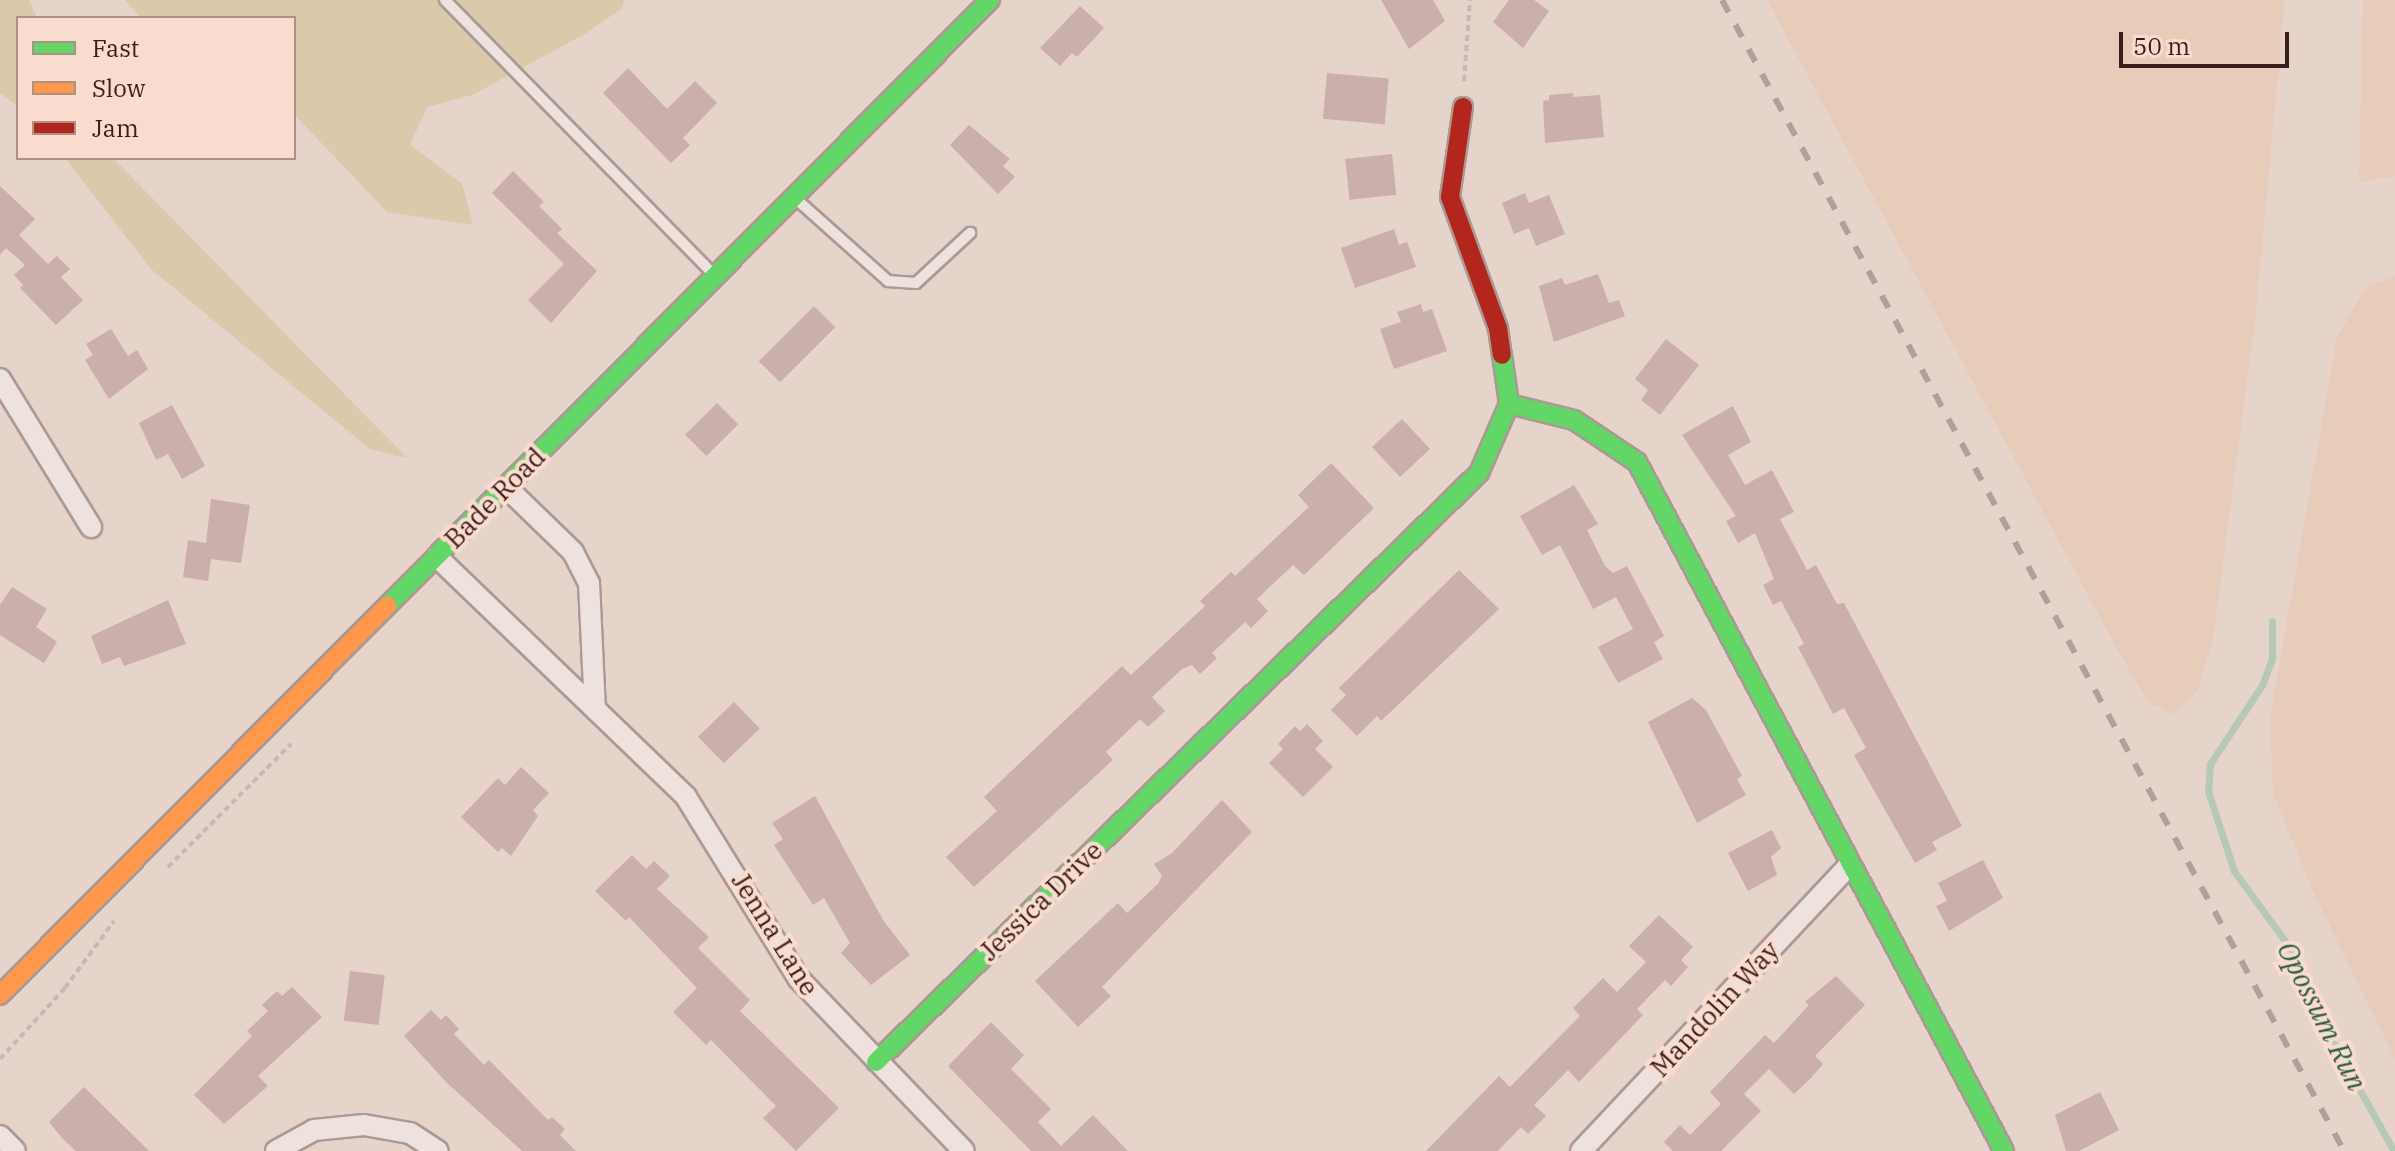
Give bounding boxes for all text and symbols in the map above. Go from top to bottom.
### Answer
legend [16,16,296,160]
scale bar [2123,16,2293,66]
text: 50 m [2133,30,2190,62]
text: Fast [92,32,139,64]
text: Slow [92,72,145,104]
text: Jam [92,112,139,144]
street label: Bade Road [438,441,552,555]
street label: Jessica Drive [973,835,1109,967]
street label: Jenna Lane [725,867,825,1001]
street label: Mandolin Way [1644,935,1786,1083]
water label: Opossum Run [2270,936,2374,1096]

